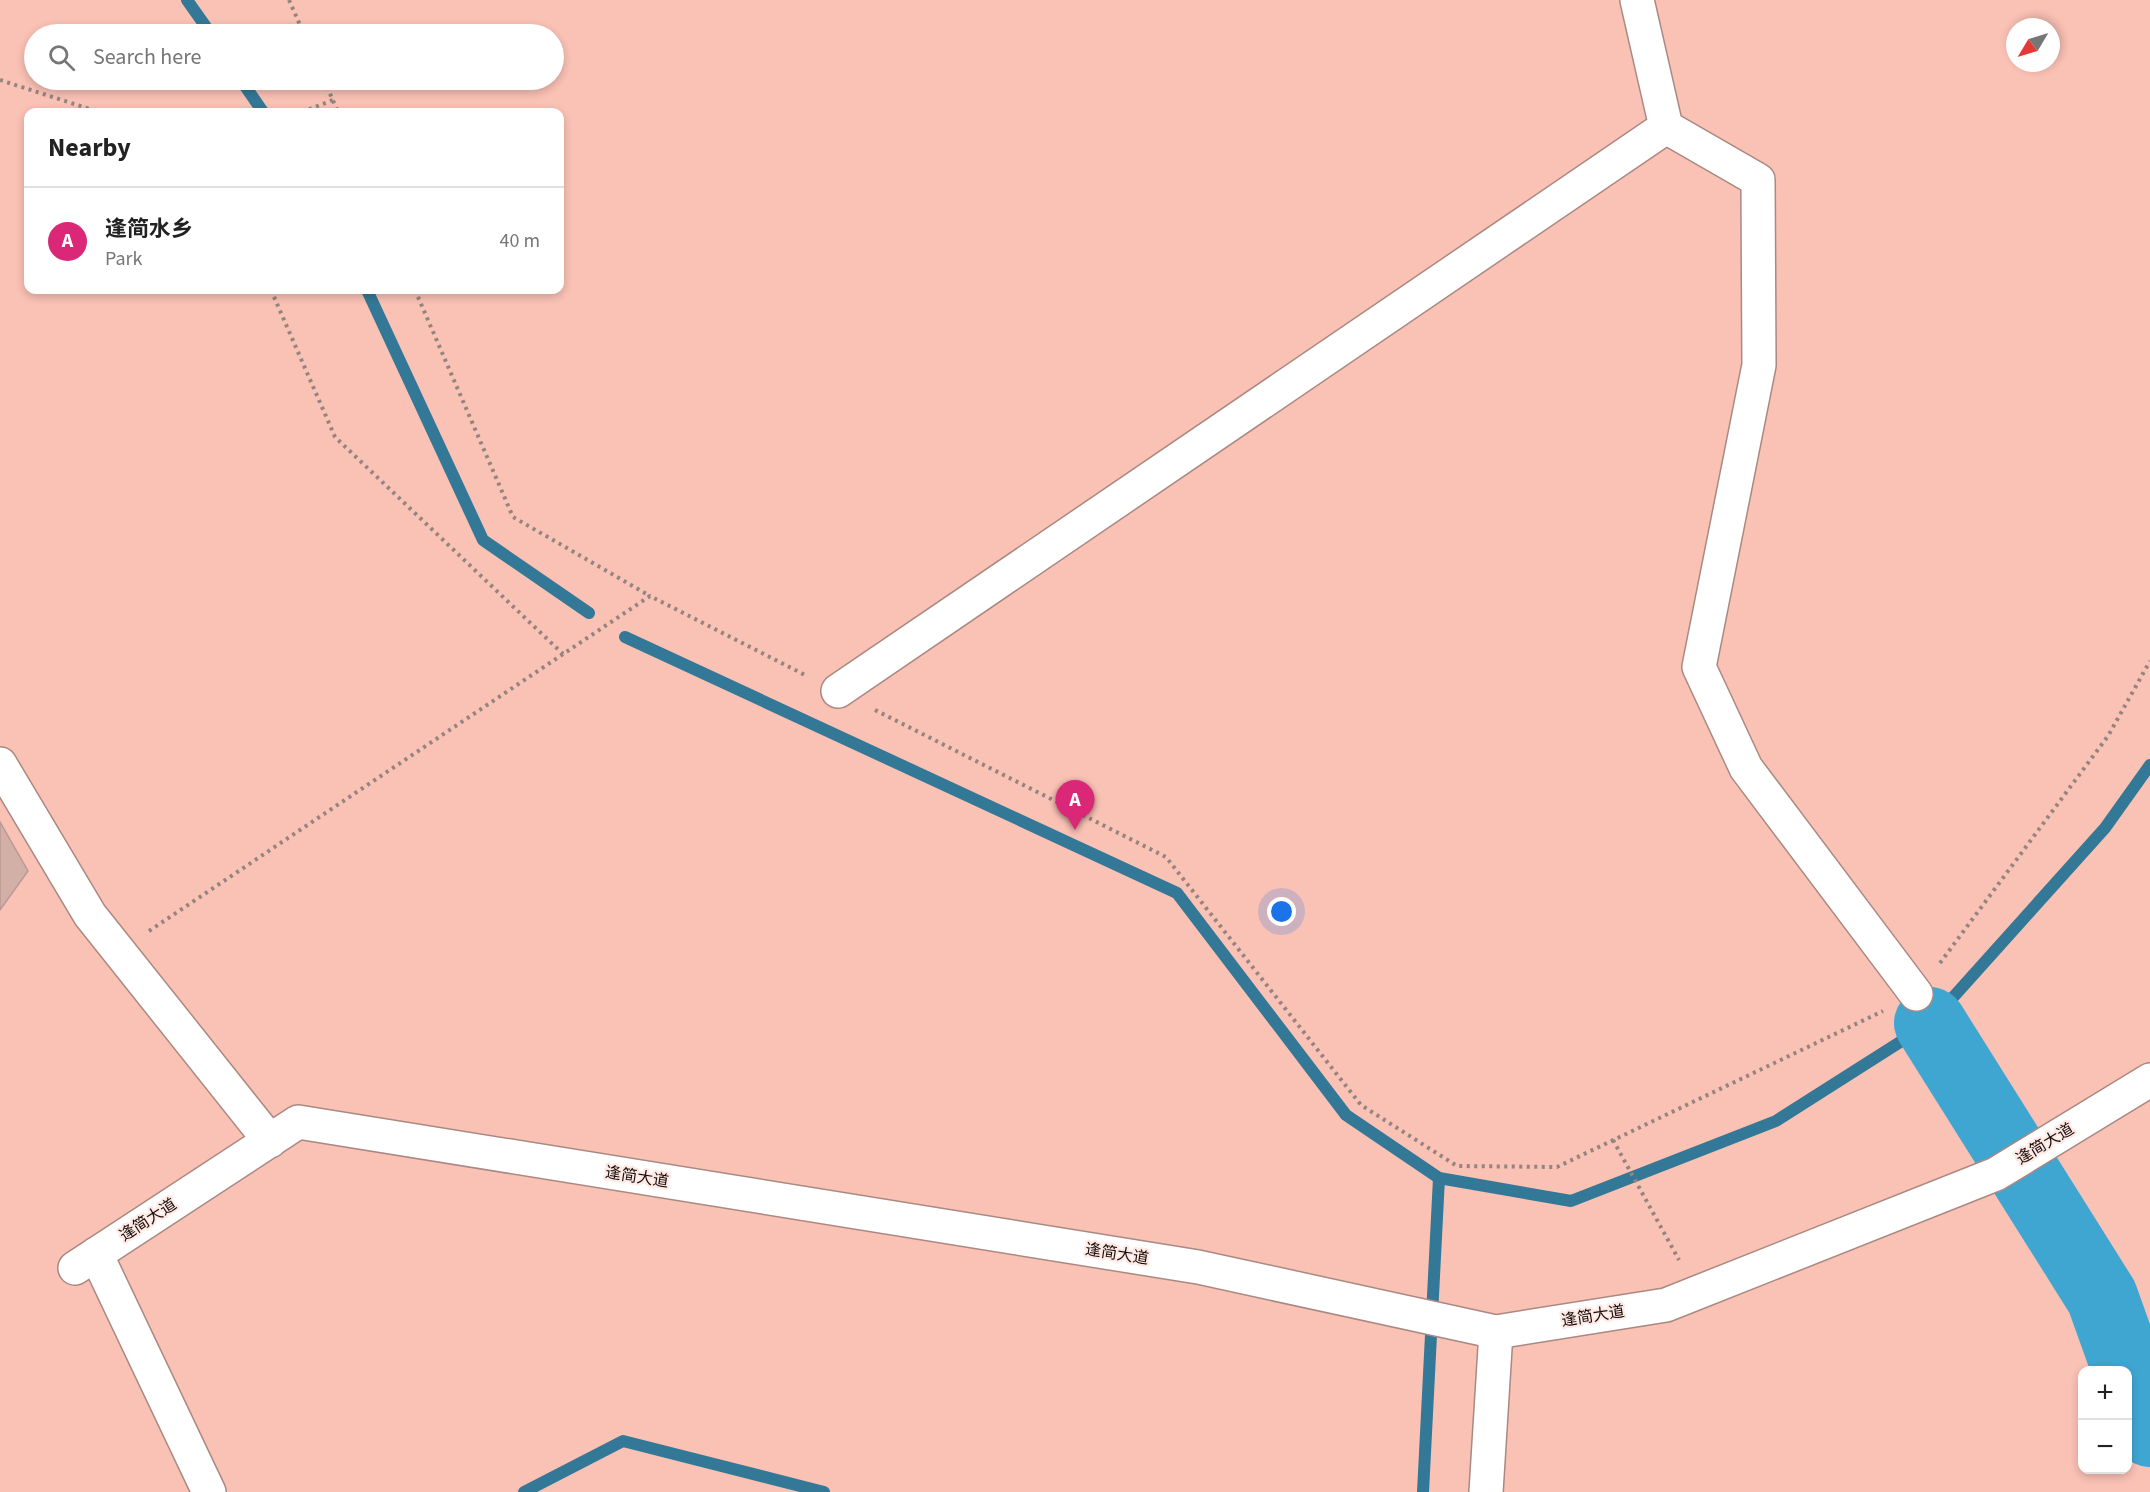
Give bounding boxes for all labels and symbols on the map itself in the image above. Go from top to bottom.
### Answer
north arrow [2006,18,2060,72]
pin: A [1056,780,1094,830]
your location [1267,897,1296,926]
street label: 逢简大道 [2012,1118,2078,1170]
street label: 逢简大道 [604,1161,670,1193]
street label: 逢简大道 [115,1193,181,1247]
street label: 逢简大道 [1084,1238,1150,1270]
street label: 逢简大道 [1560,1300,1626,1332]

